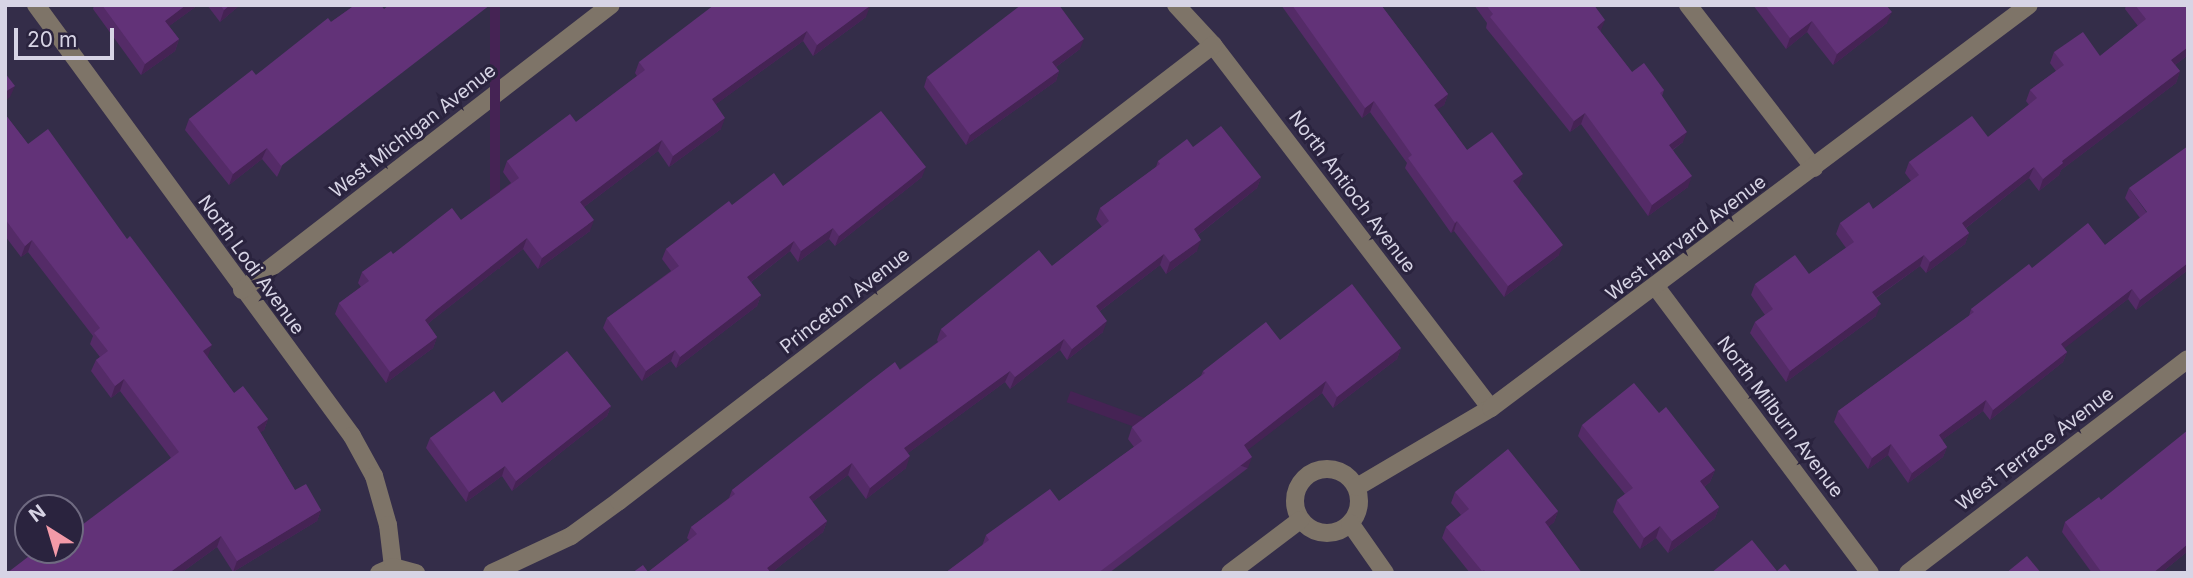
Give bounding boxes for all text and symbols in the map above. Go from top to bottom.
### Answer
scale bar [18,14,117,58]
text: 20 m [27,27,77,52]
street label: West Michigan Avenue [325,59,501,203]
street label: North Antioch Avenue [1284,107,1420,277]
street label: West Harvard Avenue [1601,170,1771,306]
street label: North Lodi Avenue [193,191,309,339]
street label: Princeton Avenue [776,243,914,359]
street label: North Milburn Avenue [1712,332,1848,502]
street label: West Terrace Avenue [1952,382,2118,516]
north arrow [14,494,84,564]
text: N [25,500,50,527]

